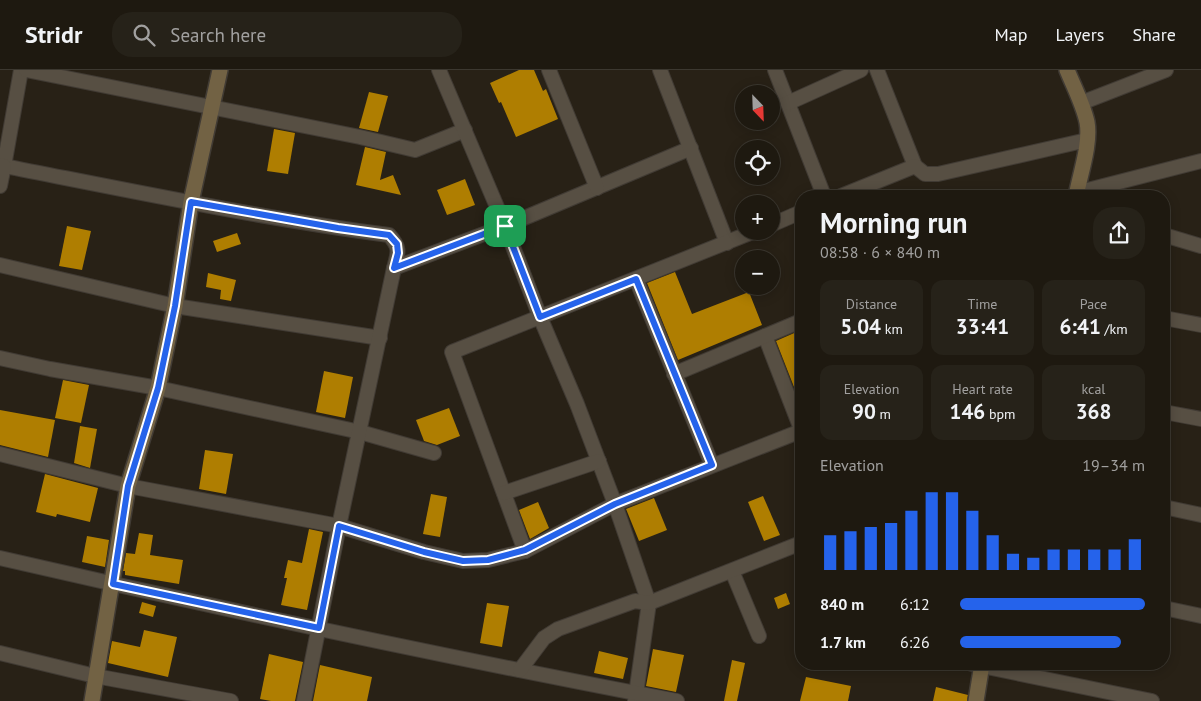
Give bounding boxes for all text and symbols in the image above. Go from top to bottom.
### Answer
search box [112,12,462,57]
text: Stridr [25,19,82,50]
icon: search [130,21,158,49]
text: Search here [170,23,266,47]
text: Map [995,23,1027,46]
text: Layers [1055,23,1104,46]
text: Share [1132,23,1176,46]
north arrow [735,85,780,130]
map controls [735,85,780,295]
button: locate [735,140,780,185]
button: + [735,195,780,240]
text: Morning run [820,204,968,241]
pin [484,205,526,247]
button: share [1093,207,1145,259]
icon: arrive [491,212,519,240]
text: 08:58 · 6 × 840 m [820,242,940,262]
button: − [735,250,780,295]
text: Distance [846,295,897,313]
text: Time [967,295,998,313]
text: Pace [1080,295,1107,313]
text: 5.04 [840,313,881,340]
text: 33:41 [956,313,1009,340]
text: 6:41 [1059,313,1101,340]
text: km [881,320,903,338]
text: /km [1101,320,1128,338]
text: Elevation [844,380,899,398]
text: Heart rate [952,380,1013,398]
text: kcal [1082,380,1105,398]
text: 90 [852,398,876,425]
text: 146 [950,398,985,425]
text: 368 [1076,398,1111,425]
text: m [876,405,891,423]
text: bpm [985,405,1015,423]
text: Elevation [820,455,884,475]
text: 19–34 m [1082,455,1145,475]
text: 840 m [820,594,864,614]
text: 6:12 [900,594,930,614]
text: 1.7 km [820,632,866,652]
text: 6:26 [900,632,930,652]

